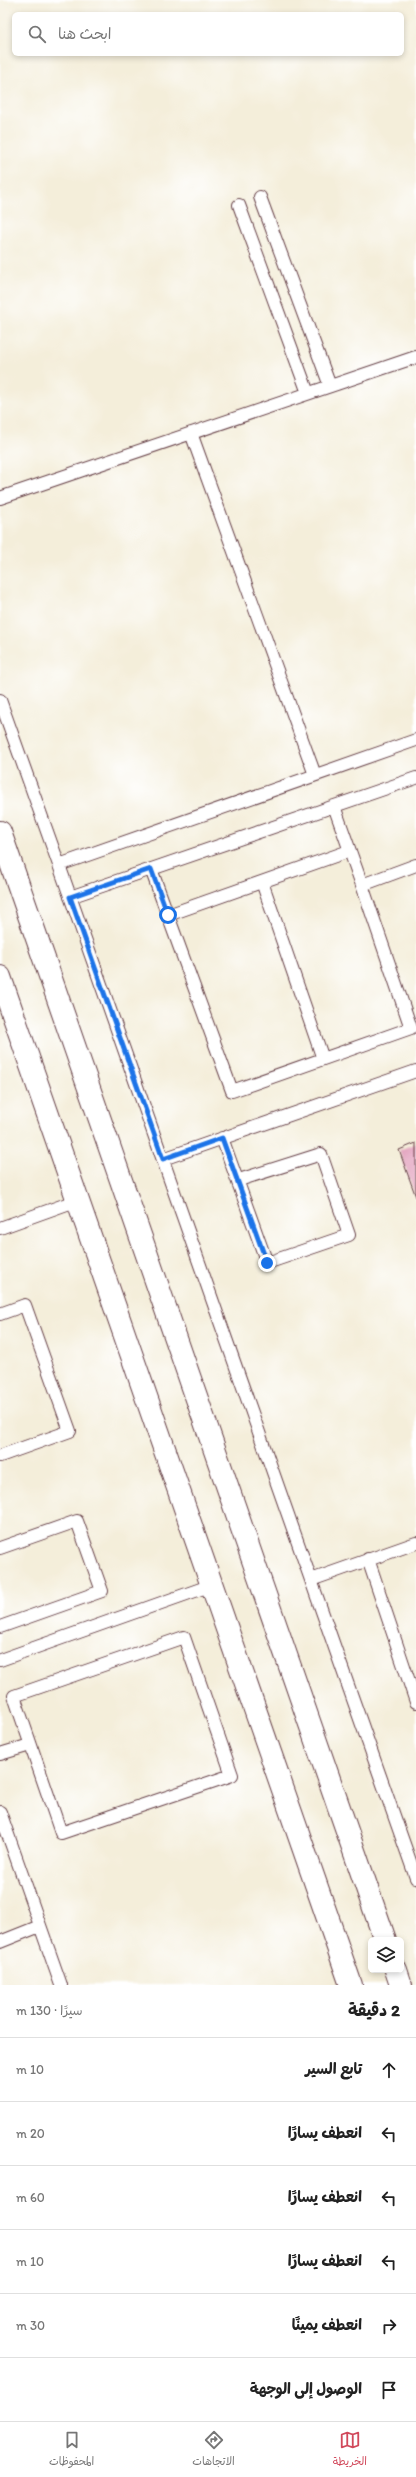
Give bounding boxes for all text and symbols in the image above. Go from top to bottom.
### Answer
search box [12,12,404,56]
icon: search [26,23,48,45]
text: ابحث هنا [58,25,112,43]
route start [159,906,177,924]
route end [258,1254,276,1272]
map controls [368,1937,404,1973]
button: layers [368,1937,404,1973]
text: 2 دقيقة [348,2000,400,2020]
text: سيرًا · 130 m [16,2003,83,2018]
icon: ahead [378,2059,400,2081]
text: تابع السير [305,2060,362,2078]
text: 10 m [16,2062,44,2077]
icon: left [378,2123,400,2145]
text: انعطف يسارًا [288,2124,362,2142]
text: 20 m [16,2126,45,2141]
icon: left [378,2187,400,2209]
text: انعطف يسارًا [288,2188,362,2206]
text: 60 m [16,2190,45,2205]
icon: left [378,2251,400,2273]
text: انعطف يسارًا [288,2252,362,2270]
text: 10 m [16,2254,44,2269]
icon: right [378,2315,400,2337]
text: انعطف يمينًا [292,2316,362,2334]
text: 30 m [16,2318,45,2333]
icon: arrive [378,2379,400,2401]
text: الوصول إلى الوجهة [250,2380,362,2398]
tab: المحفوظات [49,2429,94,2471]
tab: الاتجاهات [192,2429,235,2471]
tab: الخريطة [333,2429,367,2471]

